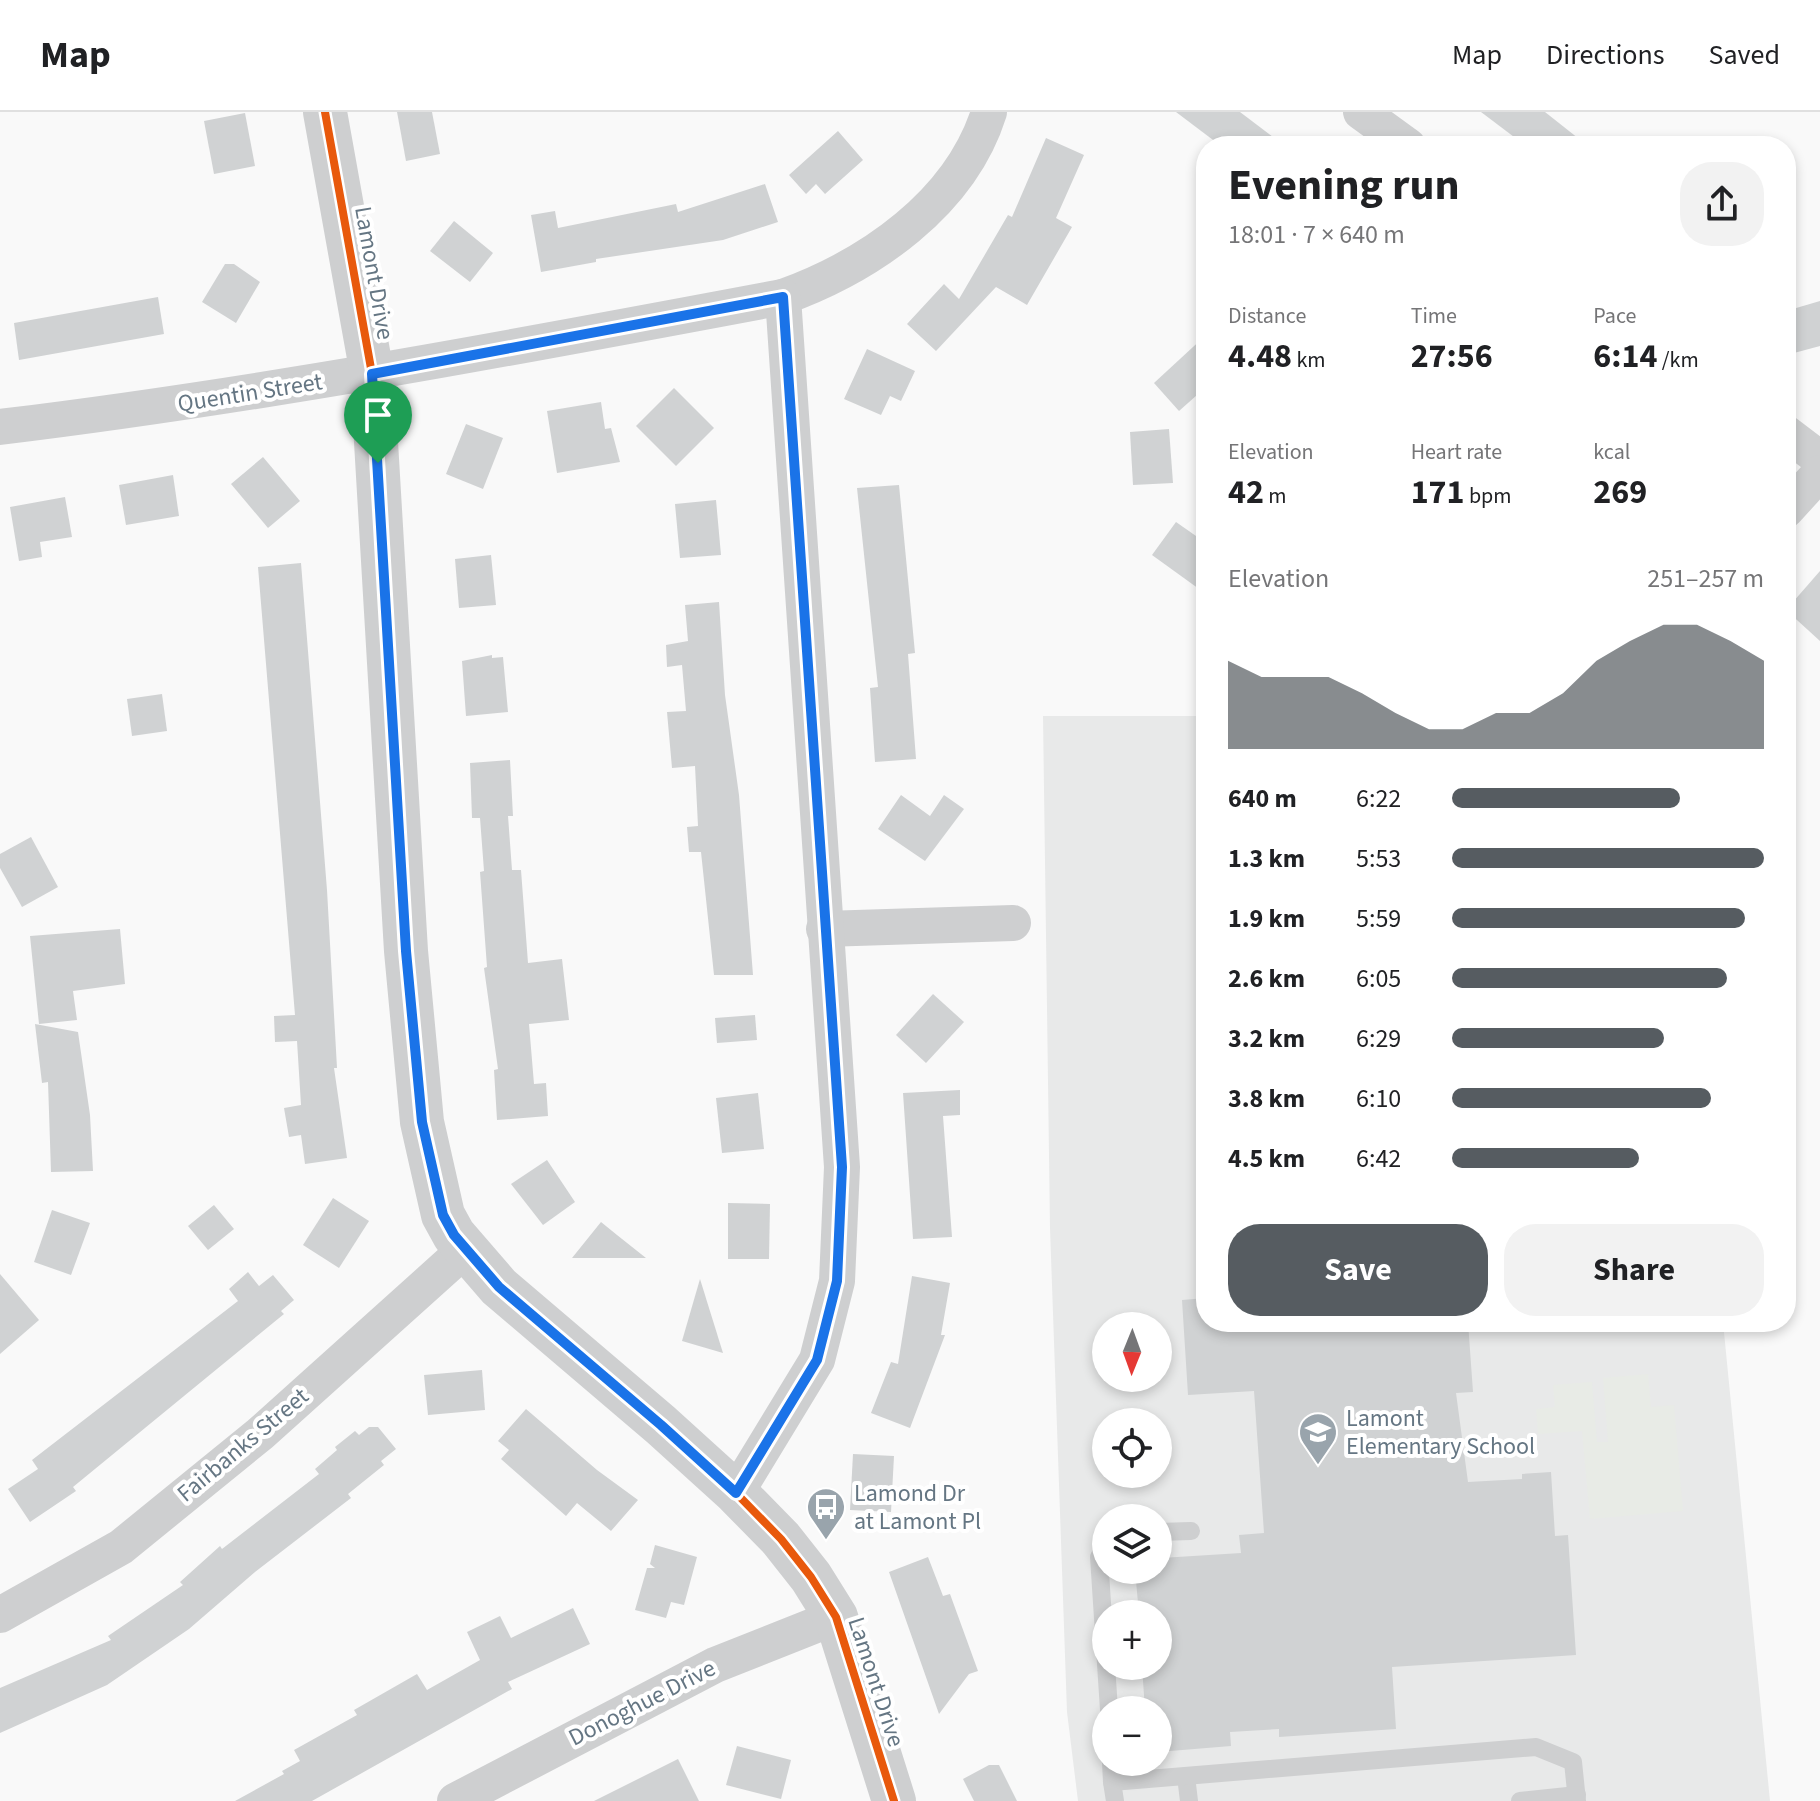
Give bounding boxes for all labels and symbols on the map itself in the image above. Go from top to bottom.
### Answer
street label: Lamont Drive [345,204,403,342]
street label: Quentin Street [175,364,325,422]
pin [344,381,412,463]
north arrow [1092,1312,1172,1392]
street label: Fairbanks Street [170,1379,316,1511]
place label: Lamont Elementary School [1346,1401,1535,1464]
school or university icon: Lamont Elementary School [1297,1411,1339,1466]
place label: Lamond Dr at Lamont Pl [854,1476,981,1539]
bus stop icon: Lamond Dr at Lamont Pl [805,1486,847,1541]
street label: Lamont Drive [839,1613,913,1751]
street label: Donoghue Drive [562,1651,722,1755]

